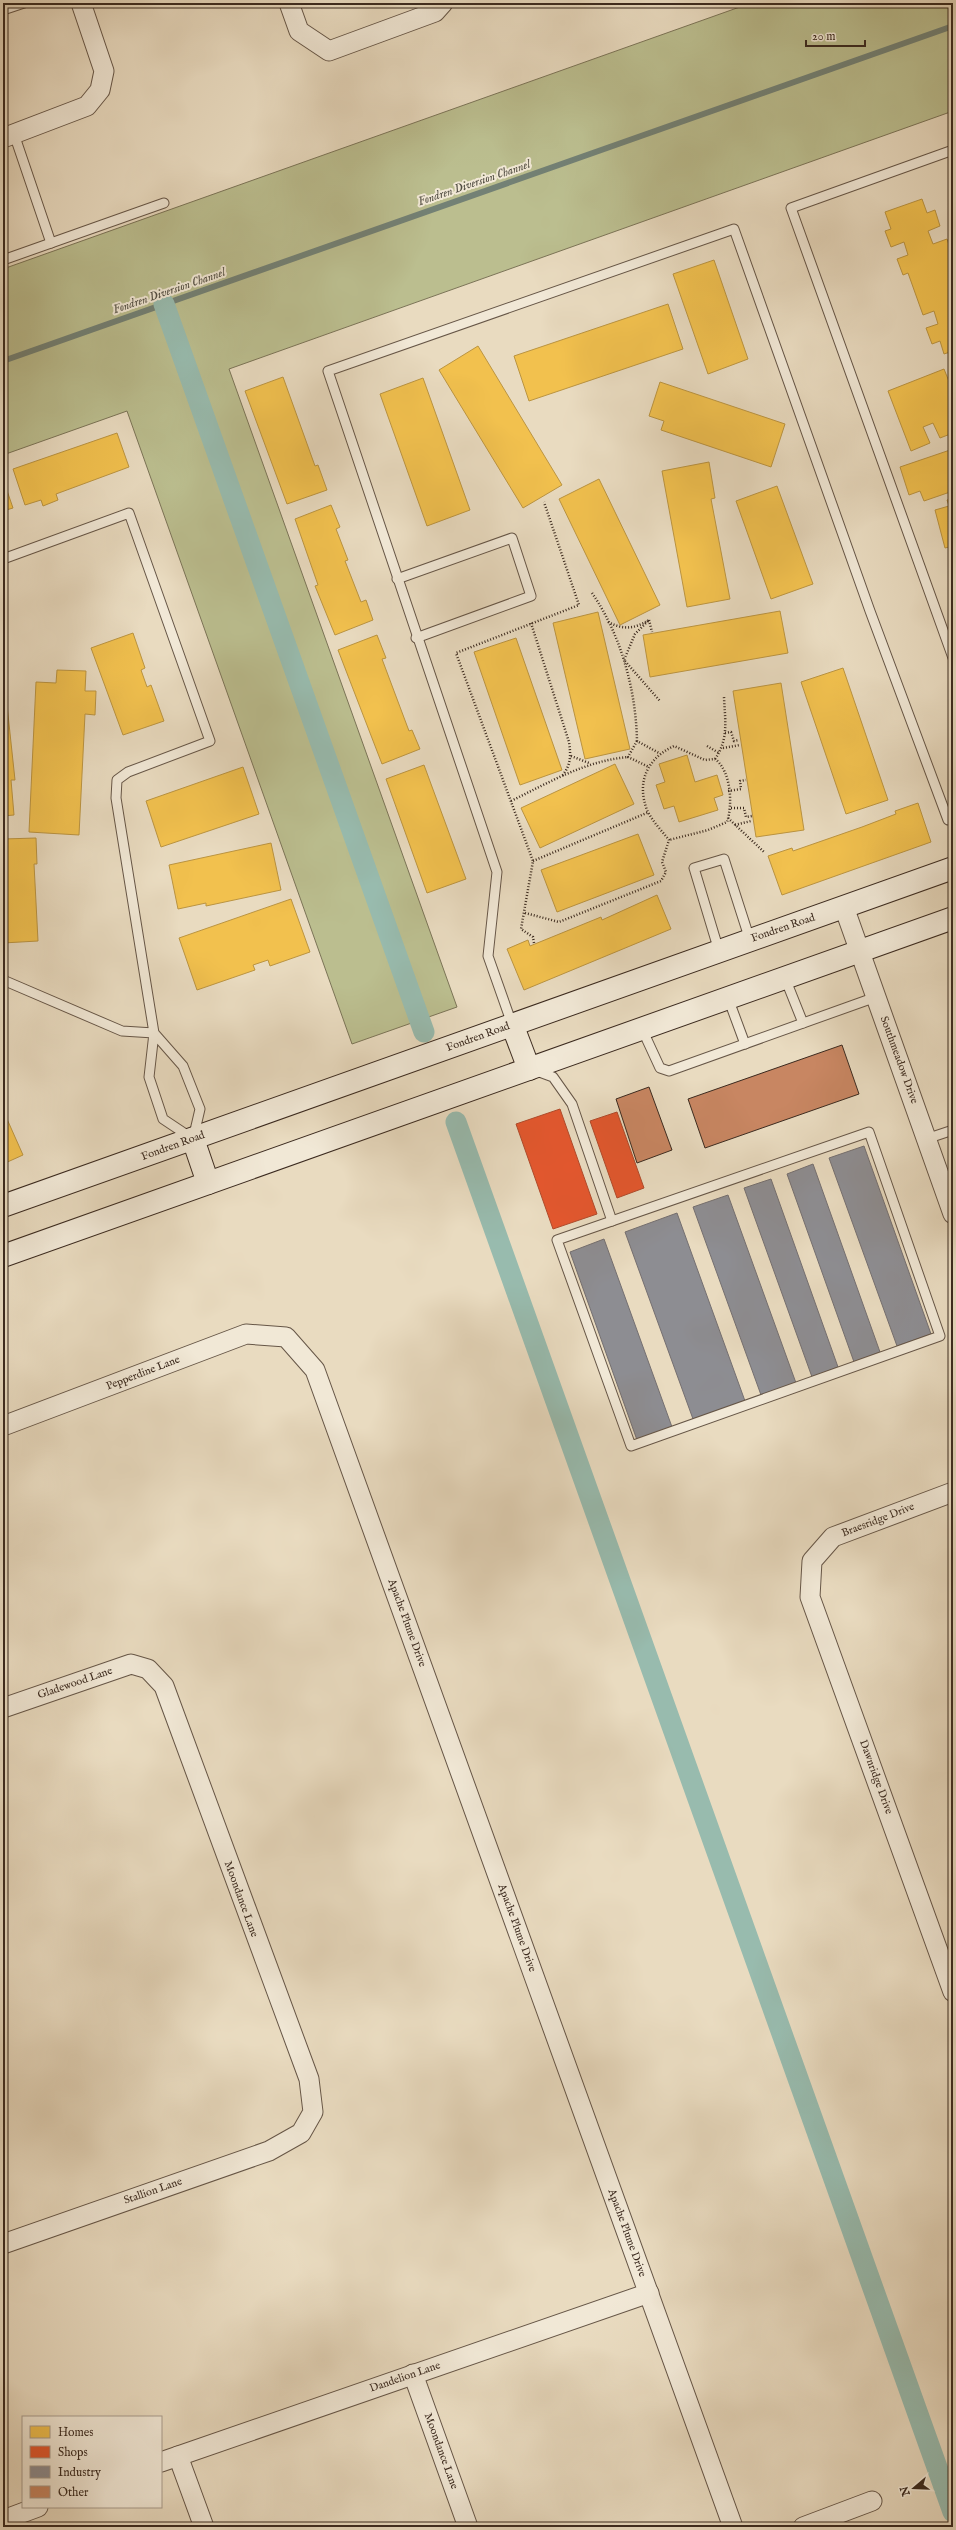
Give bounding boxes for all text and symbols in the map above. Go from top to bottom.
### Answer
scale bar [806,22,865,48]
text: 20 m [812,29,835,44]
water label: Fondren Diversion Channel [416,156,533,209]
water label: Fondren Diversion Channel [111,264,228,317]
street label: Fondren Road [749,910,817,945]
street label: Southmeadow Drive [877,1014,921,1106]
street label: Fondren Road [444,1019,512,1055]
street label: Fondren Road [139,1128,207,1164]
street label: Pepperdine Lane [104,1353,182,1393]
street label: Braesridge Drive [840,1500,916,1540]
street label: Apache Plume Drive [384,1576,429,1669]
street label: Gladewood Lane [36,1664,114,1702]
street label: Dawnridge Drive [856,1738,896,1816]
street label: Moondance Lane [221,1859,261,1939]
street label: Apache Plume Drive [494,1881,539,1974]
street label: Stallion Lane [122,2174,184,2208]
street label: Apache Plume Drive [604,2186,649,2279]
street label: Dandelion Lane [368,2358,442,2396]
street label: Moondance Lane [421,2411,461,2491]
legend [22,2416,162,2508]
text: Homes [58,2425,94,2440]
text: Shops [58,2445,88,2461]
text: Industry [58,2465,101,2480]
north arrow [894,2468,934,2508]
text: N [897,2484,914,2499]
text: Other [58,2485,89,2500]

